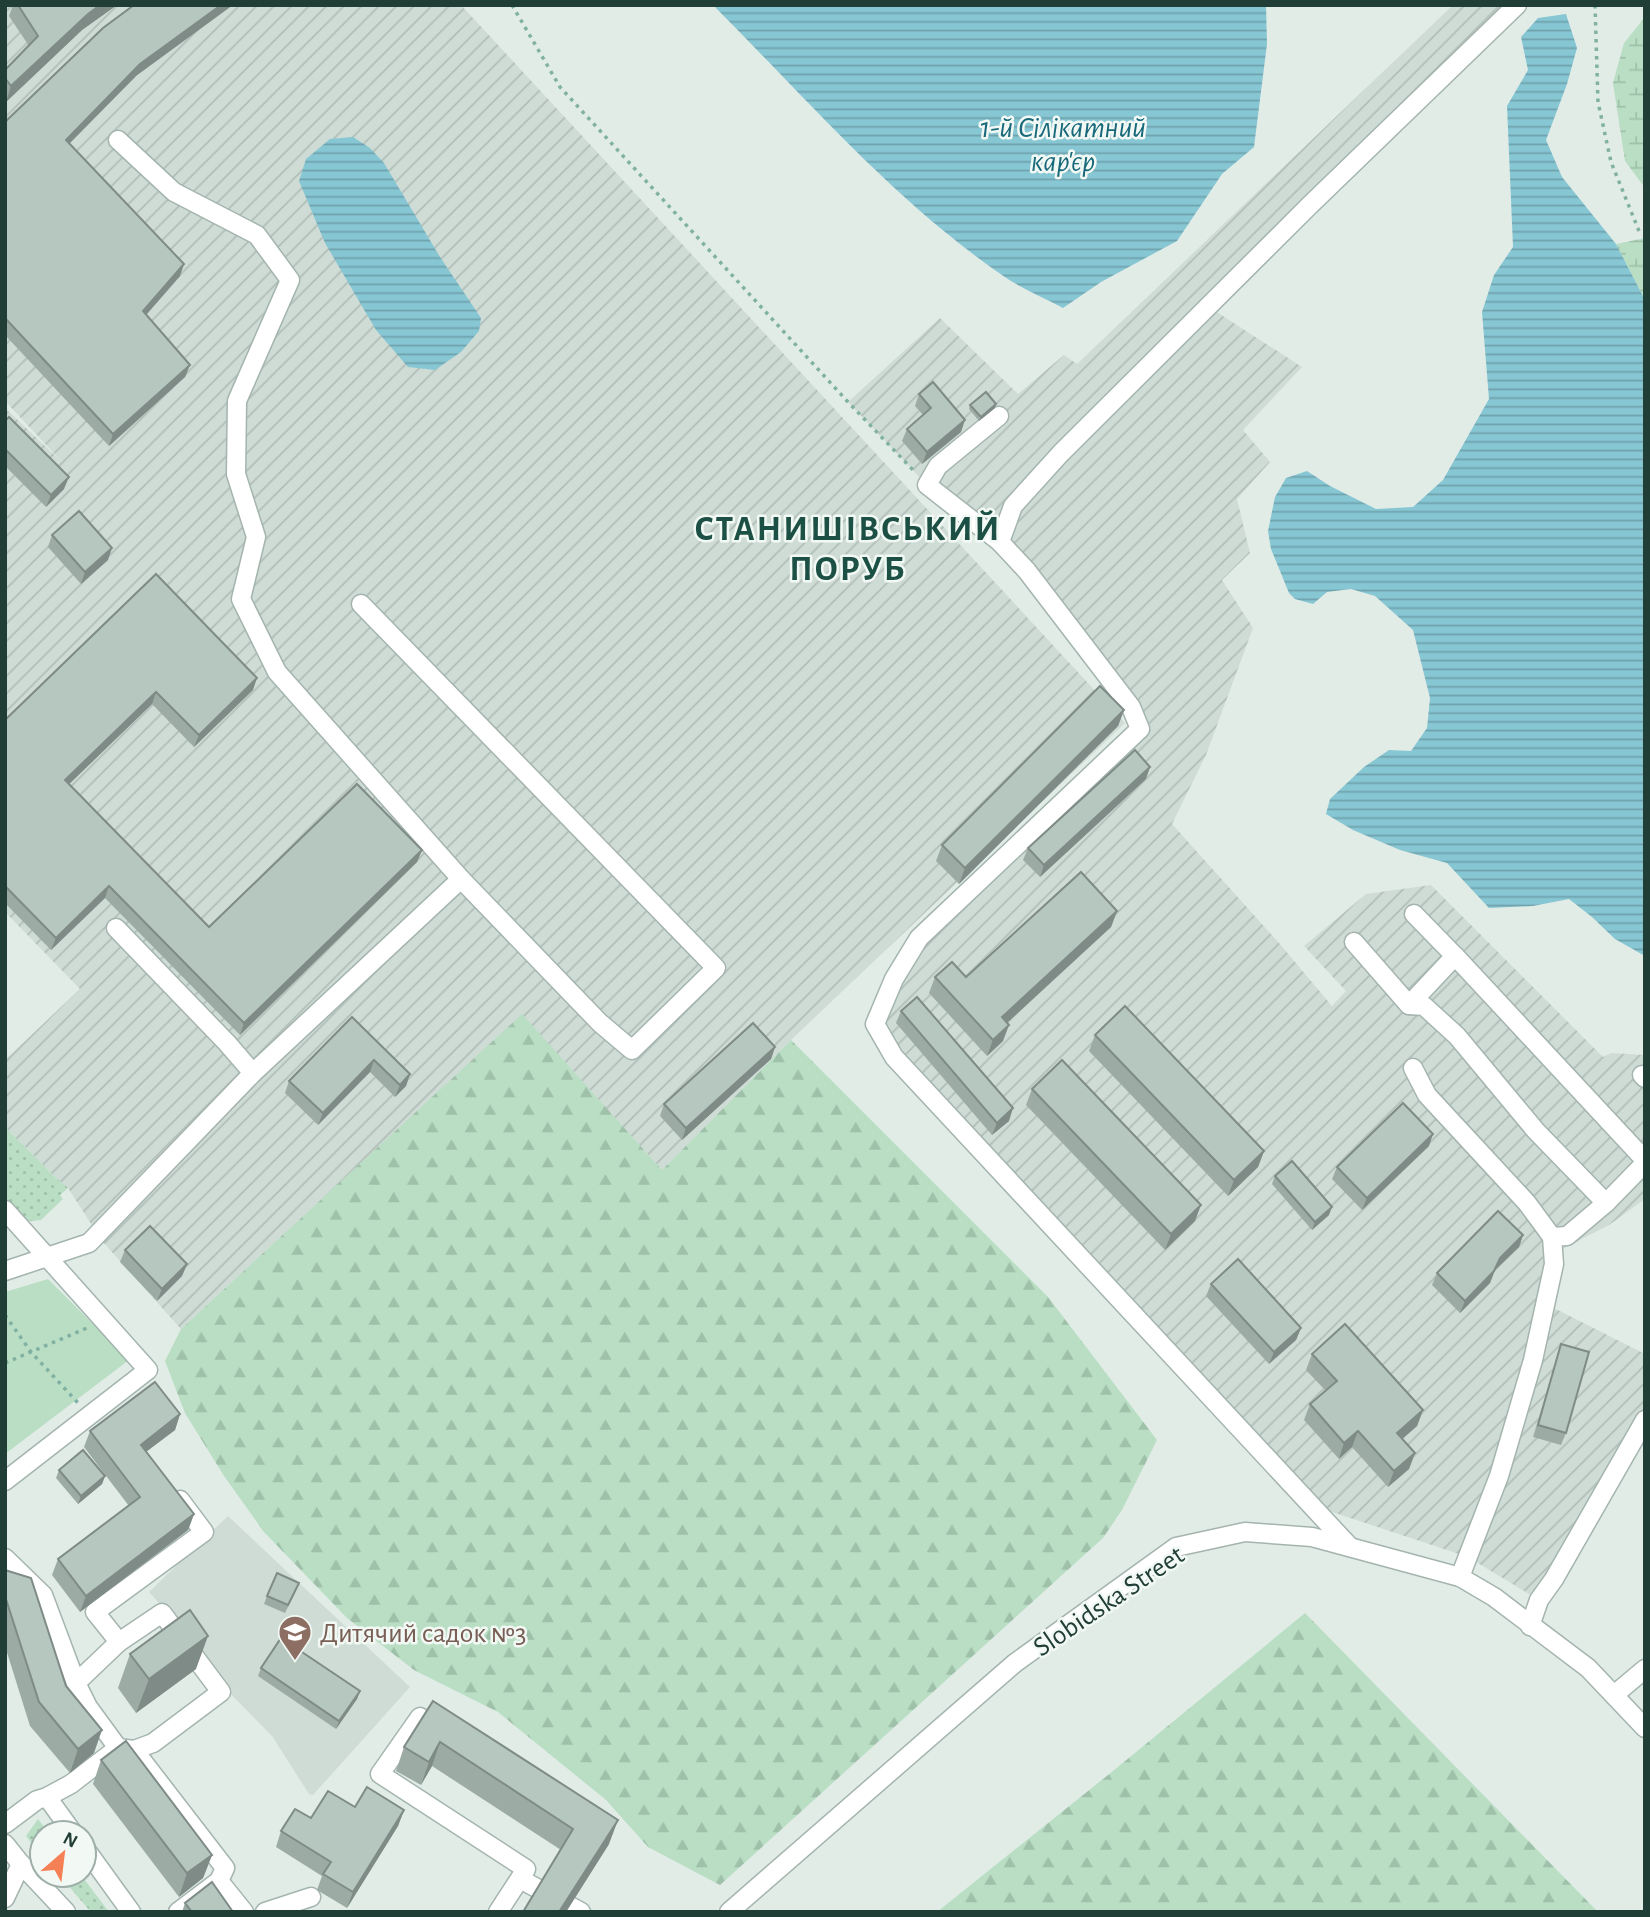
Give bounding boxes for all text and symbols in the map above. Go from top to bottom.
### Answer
water label: 1-й Сілікатний кар'єр [980,113,1146,177]
district label: СТАНИШІВСЬКИЙ ПОРУБ [694,510,1002,587]
street label: Slobidska Street [1029,1541,1190,1662]
school or university icon: Дитячий садок №3 [276,1613,314,1662]
place label: Дитячий садок №3 [320,1620,527,1648]
north arrow [28,1819,98,1889]
text: N [60,1829,81,1852]

